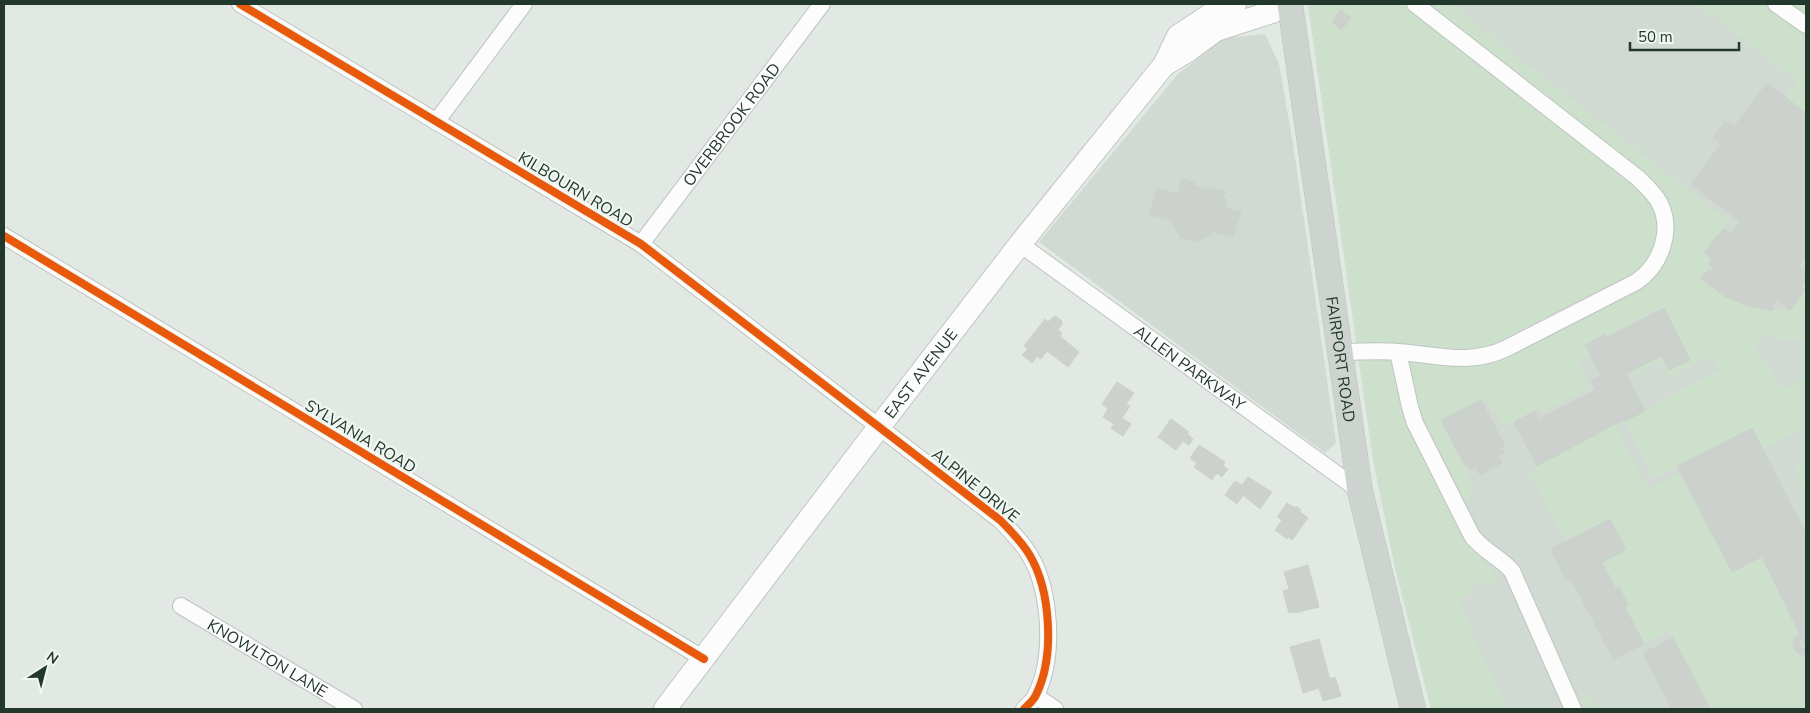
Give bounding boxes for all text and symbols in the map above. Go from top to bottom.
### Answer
scale bar [1630,20,1739,52]
text: 50 m [1638,27,1673,47]
street label: OVERBROOK ROAD [678,59,786,191]
street label: KILBOURN ROAD [514,147,637,233]
street label: FAIRPORT ROAD [1320,295,1360,424]
street label: ALLEN PARKWAY [1129,320,1250,416]
street label: EAST AVENUE [880,324,963,423]
street label: SYLVANIA ROAD [301,395,420,479]
street label: ALPINE DRIVE [927,444,1024,528]
street label: KNOWLTON LANE [203,614,332,703]
north arrow [20,643,70,693]
text: N [43,647,62,669]

